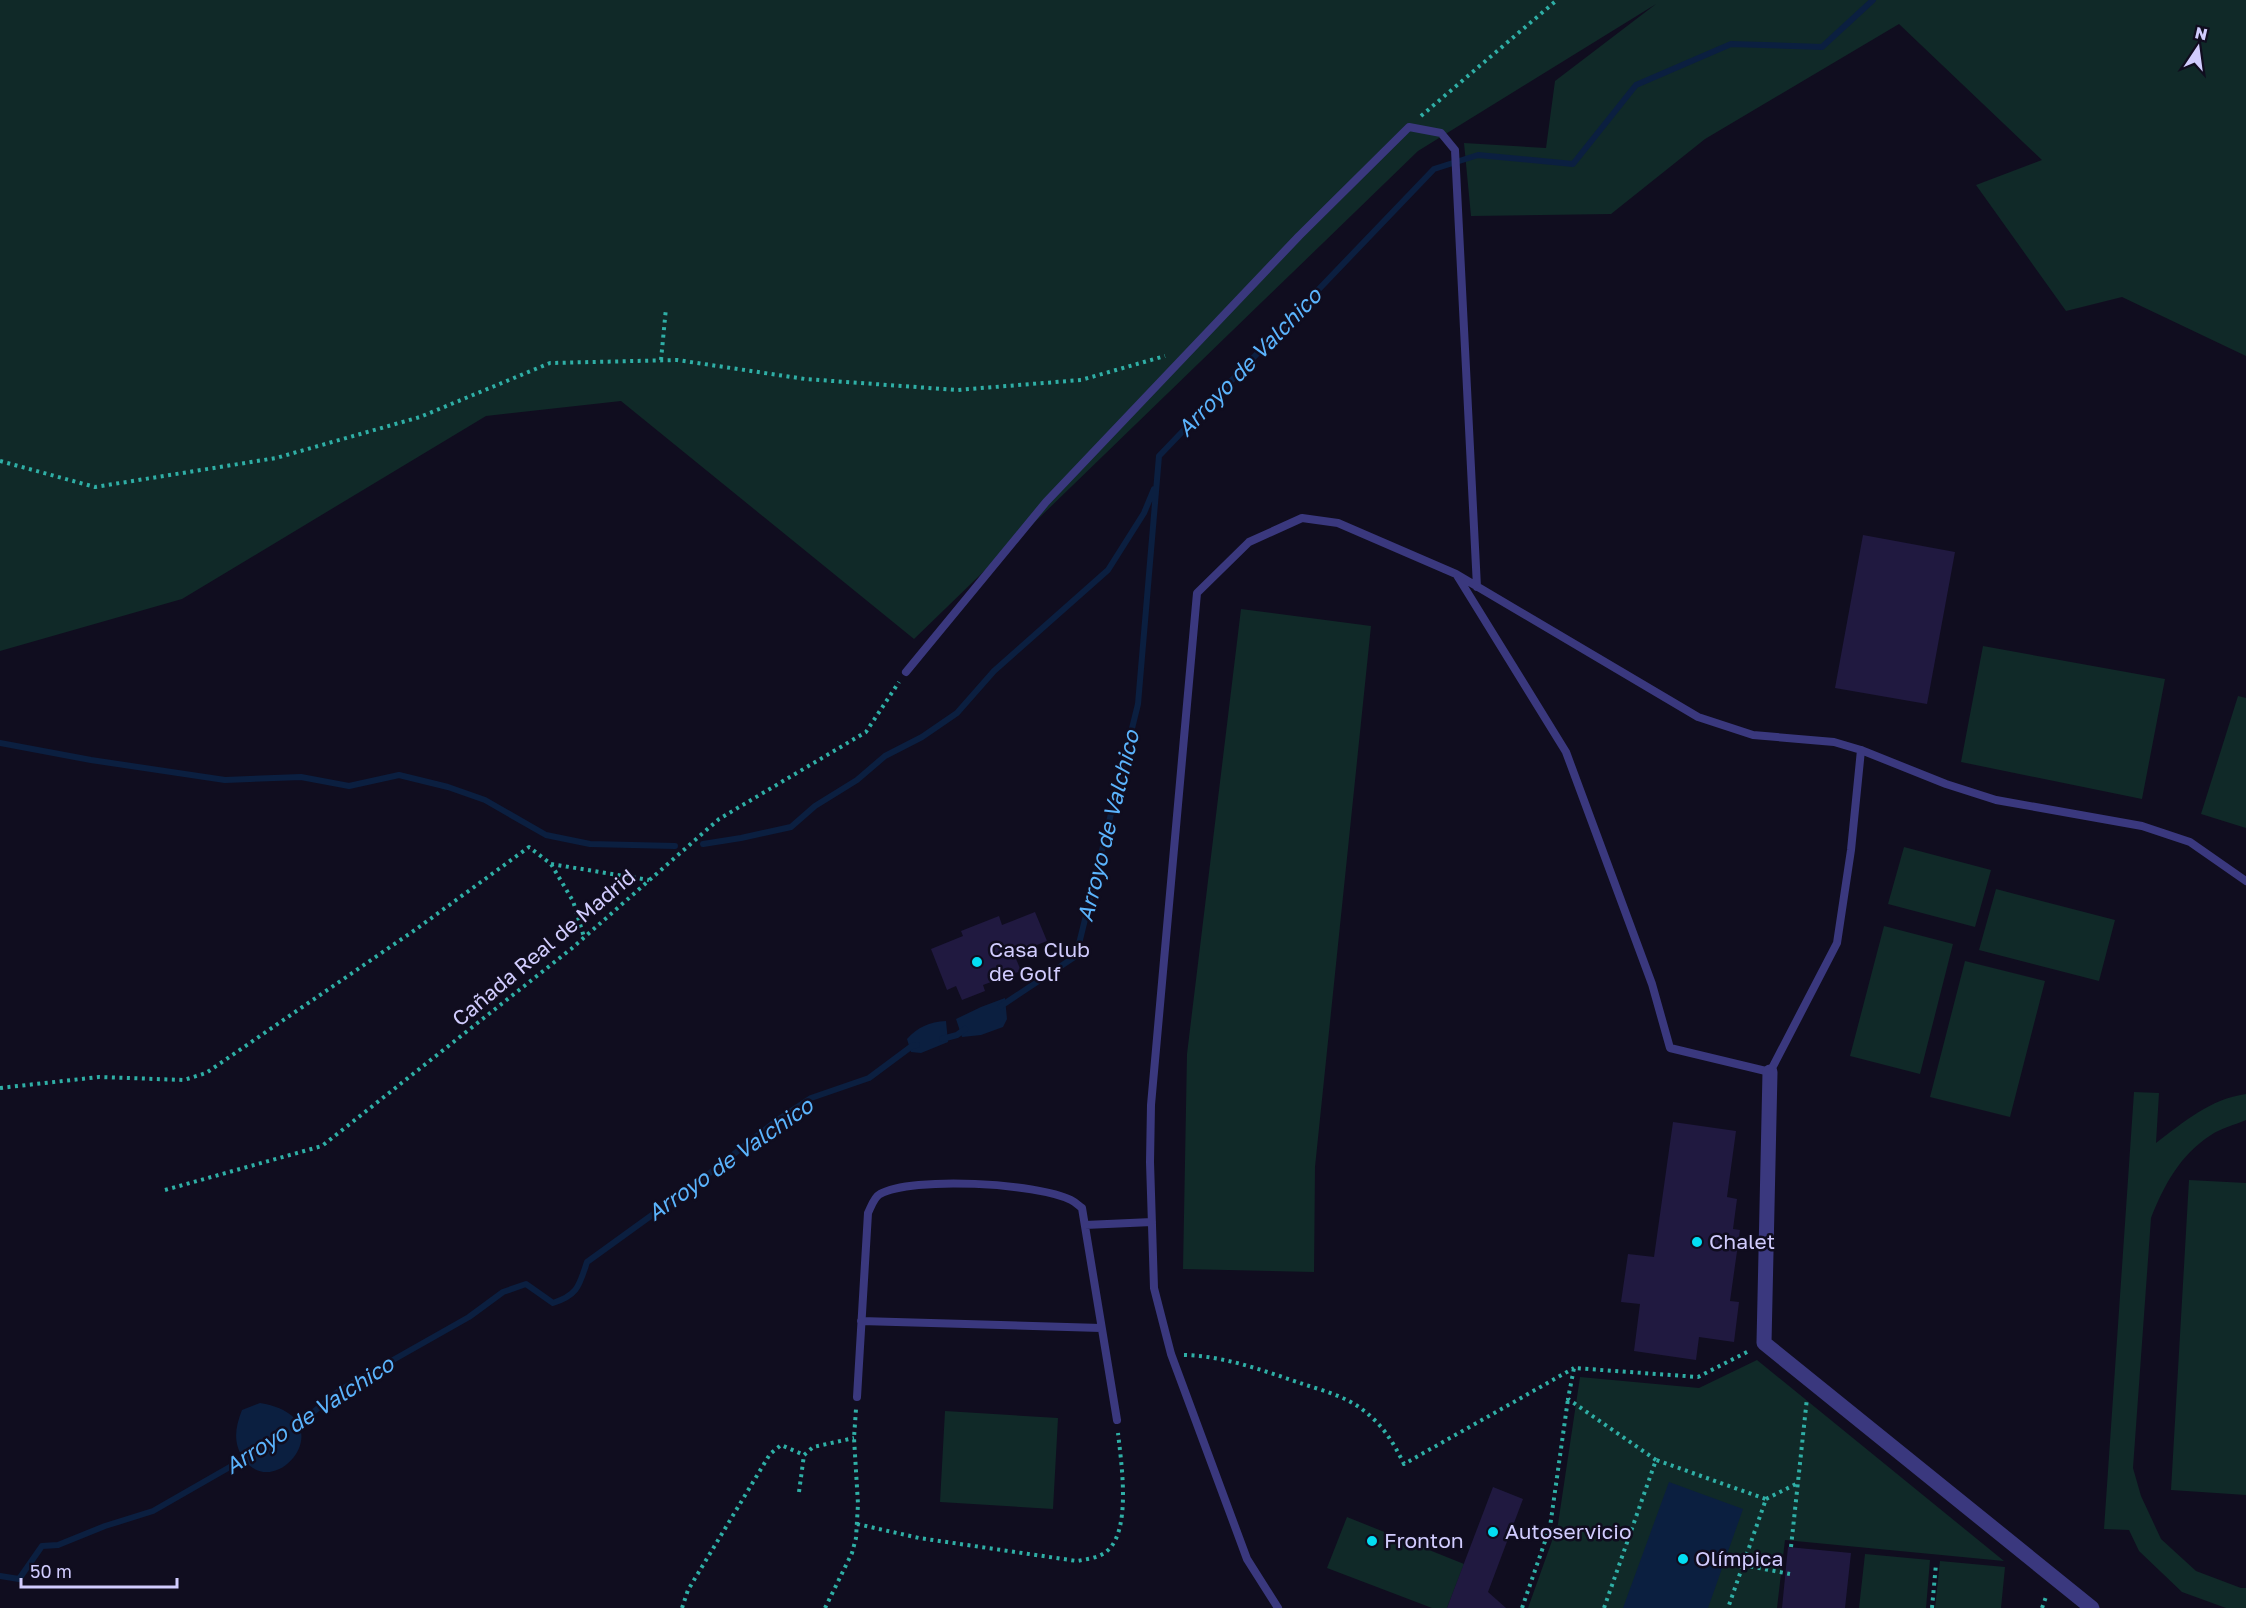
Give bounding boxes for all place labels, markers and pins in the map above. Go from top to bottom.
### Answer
place label: Casa Club de Golf [989,936,1090,986]
marker: Casa Club de Golf [970,955,984,969]
place label: Chalet [1709,1228,1775,1254]
marker: Chalet [1690,1235,1704,1249]
place label: Autoservicio [1505,1518,1632,1544]
marker: Autoservicio [1486,1525,1500,1539]
place label: Fronton [1384,1527,1464,1553]
marker: Fronton [1365,1534,1379,1548]
place label: Olímpica [1695,1545,1783,1571]
marker: Olímpica [1676,1552,1690,1566]

